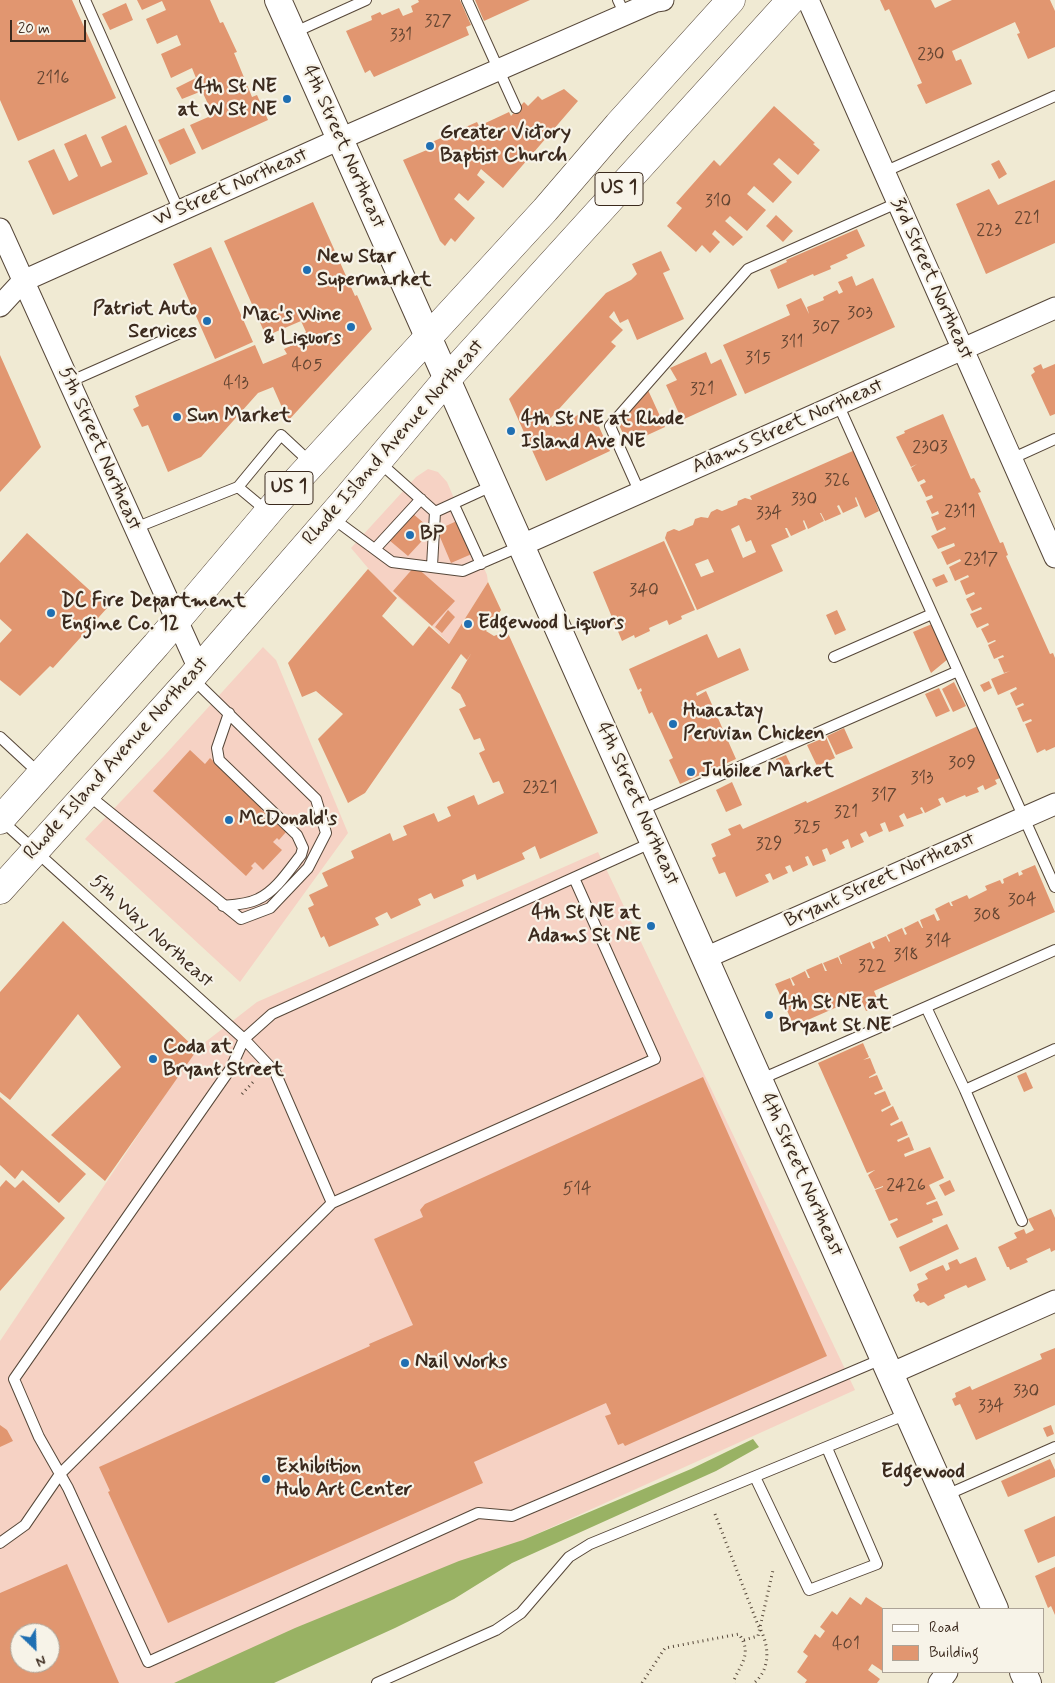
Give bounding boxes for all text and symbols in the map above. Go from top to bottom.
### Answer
scale bar [12,10,89,42]
house number: 327 [424,11,452,33]
text: 20 m [18,19,50,39]
house number: 331 [390,25,412,47]
house number: 230 [917,44,945,66]
street label: 4th Street Northeast [296,62,390,232]
house number: 2116 [37,68,69,90]
place label: 4th St NE at W St NE [178,76,277,123]
marker: 4th St NE at W St NE [281,93,293,105]
place label: Greater Victory Baptist Church [440,122,571,169]
marker: Greater Victory Baptist Church [424,140,436,152]
street label: W Street Northeast [150,143,312,233]
road number: US 1 [595,172,643,205]
house number: 310 [705,191,731,213]
street label: 3rd Street Northeast [884,194,978,364]
house number: 221 [1014,208,1040,230]
house number: 223 [976,220,1002,242]
place label: New Star Supermarket [317,246,431,293]
marker: New Star Supermarket [301,264,313,276]
place label: Patriot Auto Services [93,298,197,345]
house number: 303 [847,303,873,325]
place label: Mac's Wine & Liquors [242,304,341,351]
marker: Patriot Auto Services [201,315,213,327]
house number: 307 [812,317,840,339]
marker: Mac's Wine & Liquors [345,321,357,333]
house number: 311 [781,332,803,354]
street label: Rhode Island Avenue Northeast [298,335,490,551]
house number: 315 [745,348,771,370]
house number: 405 [292,355,322,377]
street label: 5th Street Northeast [52,363,146,535]
house number: 413 [223,373,249,395]
street label: Adams Street Northeast [689,374,887,480]
house number: 321 [690,379,714,401]
place label: Sun Market [187,405,291,429]
place label: 4th St NE at Rhode Island Ave NE [521,408,684,455]
marker: Sun Market [171,411,183,423]
marker: 4th St NE at Rhode Island Ave NE [505,425,517,437]
house number: 2303 [912,437,948,459]
house number: 326 [824,470,850,492]
road number: US 1 [265,472,313,504]
house number: 330 [791,489,817,511]
house number: 2311 [944,501,976,523]
house number: 334 [756,503,782,525]
place label: BP [420,523,444,547]
marker: BP [404,529,416,541]
house number: 2317 [964,549,998,571]
house number: 340 [629,580,659,602]
place label: DC Fire Department Engine Co. 12 [61,590,246,637]
marker: DC Fire Department Engine Co. 12 [45,607,57,619]
place label: Edgewood Liquors [478,612,624,636]
marker: Edgewood Liquors [462,618,474,630]
street label: Rhode Island Avenue Northeast [19,652,215,866]
place label: Huacatay Peruvian Chicken [683,700,825,747]
marker: Huacatay Peruvian Chicken [667,718,679,730]
street label: 4th Street Northeast [590,719,684,889]
house number: 309 [948,753,976,775]
place label: Jubilee Market [701,760,834,784]
marker: Jubilee Market [685,766,697,778]
house number: 313 [910,768,934,790]
house number: 2321 [522,777,558,799]
house number: 317 [871,785,897,807]
house number: 321 [834,802,858,824]
place label: McDonald's [239,808,337,832]
marker: McDonald's [223,814,235,826]
house number: 325 [793,817,821,839]
street label: Bryant Street Northeast [781,828,979,934]
house number: 329 [755,834,783,856]
street label: 5th Way Northeast [84,870,218,994]
house number: 304 [1007,890,1037,912]
place label: 4th St NE at Adams St NE [528,902,641,949]
house number: 308 [973,905,1001,927]
marker: 4th St NE at Adams St NE [645,920,657,932]
house number: 314 [925,931,951,953]
house number: 318 [893,945,919,967]
house number: 322 [858,956,886,978]
place label: 4th St NE at Bryant St NE [779,992,891,1039]
marker: 4th St NE at Bryant St NE [763,1009,775,1021]
place label: Coda at Bryant Street [163,1036,284,1083]
marker: Coda at Bryant Street [147,1053,159,1065]
street label: 4th Street Northeast [754,1090,848,1260]
house number: 2426 [886,1175,926,1197]
house number: 514 [562,1179,592,1201]
place label: Nail Works [415,1351,507,1375]
marker: Nail Works [399,1357,411,1369]
house number: 330 [1013,1381,1039,1403]
house number: 334 [978,1396,1004,1418]
place label: Exhibition Hub Art Center [276,1456,412,1503]
district label: Edgewood [881,1460,965,1486]
marker: Exhibition Hub Art Center [260,1473,272,1485]
legend [882,1608,1045,1673]
text: Road [929,1618,959,1638]
north arrow [10,1623,60,1673]
house number: 401 [832,1634,860,1656]
text: Building [929,1643,979,1663]
text: N [33,1651,49,1671]

